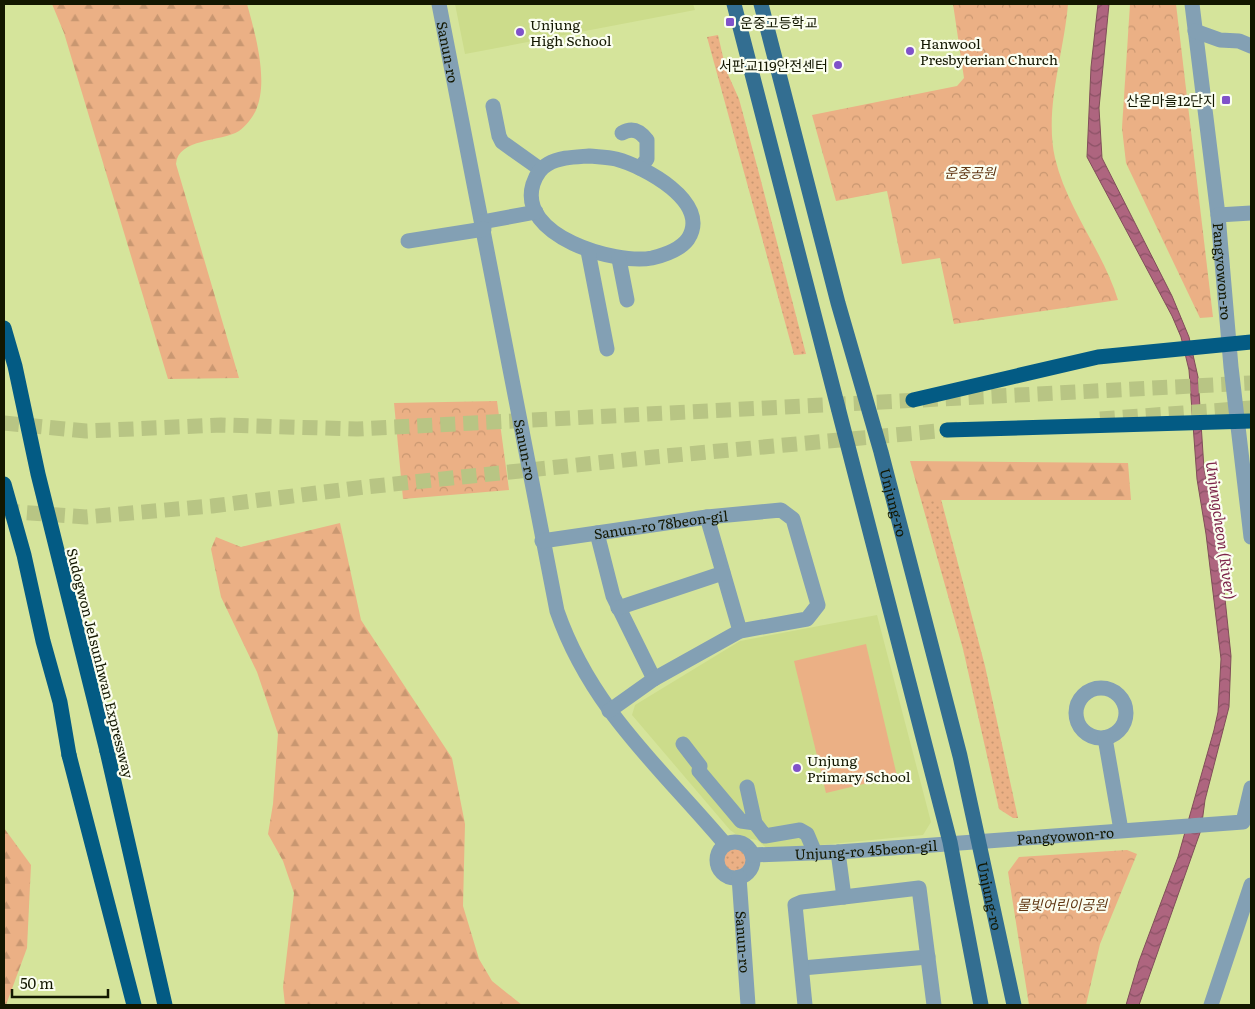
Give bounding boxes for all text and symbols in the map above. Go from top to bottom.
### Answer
place label: 운중고등학교 [740,12,817,32]
place label: Unjung High School [530,14,612,50]
marker: 운중고등학교 [724,16,736,28]
street label: Sanun-ro [433,20,464,85]
marker: Unjung High School [514,26,526,38]
place label: Hanwool Presbyterian Church [920,33,1058,69]
marker: Hanwool Presbyterian Church [904,45,916,57]
place label: 서판교119안전센터 [719,55,828,75]
marker: 서판교119안전센터 [832,59,844,71]
place label: 산운마을12단지 [1126,90,1216,110]
marker: 산운마을12단지 [1220,94,1232,106]
park label: 운중공원 [944,162,997,182]
street label: Pangyowon-ro [1209,222,1237,321]
street label: Sanun-ro [510,417,541,482]
water label: Unjungcheon (River) [1201,459,1243,601]
street label: Unjung-ro [876,466,913,539]
street label: Sanun-ro 78beon-gil [592,505,729,543]
street label: Sudogwon Je1sunhwan Expressway [63,546,140,781]
place label: Unjung Primary School [807,750,911,786]
marker: Unjung Primary School [791,762,803,774]
street label: Pangyowon-ro [1016,822,1115,849]
street label: Unjung-ro 45beon-gil [794,835,938,864]
street label: Unjung-ro [973,860,1008,932]
park label: 물빛어린이공원 [1017,894,1108,914]
street label: Sanun-ro [731,910,756,974]
scale bar [12,966,109,998]
text: 50 m [20,971,54,994]

